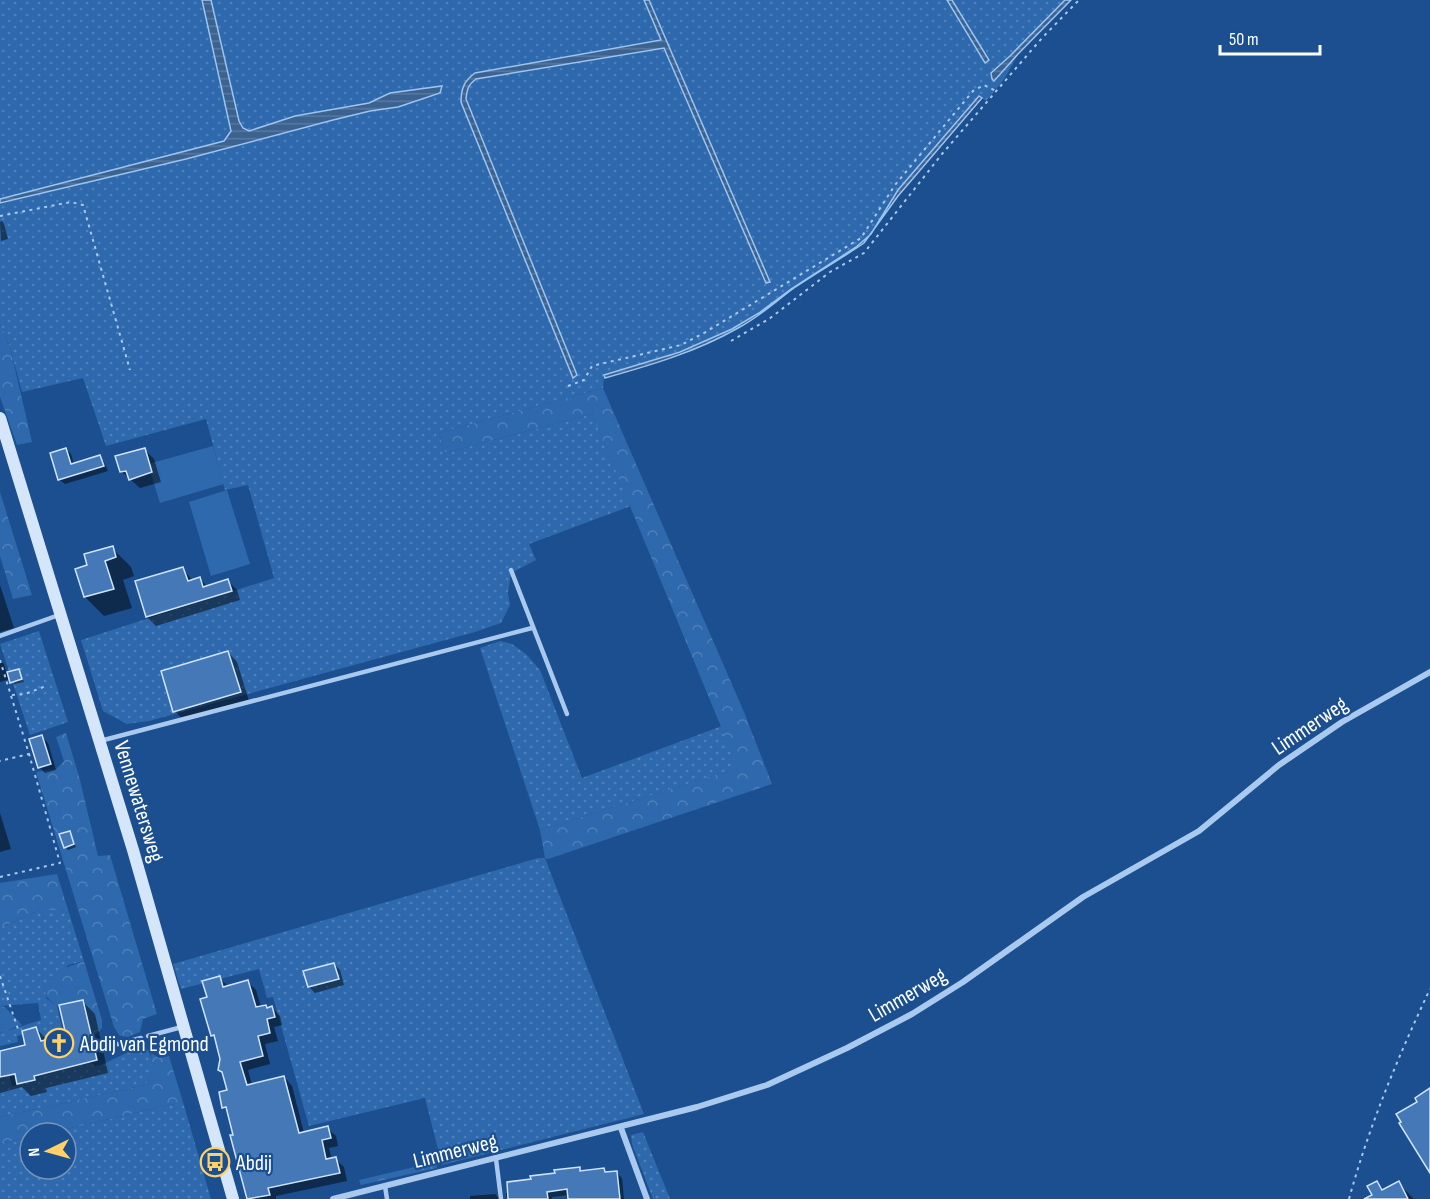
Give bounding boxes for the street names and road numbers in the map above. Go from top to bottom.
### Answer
street label: Limmerweg [1267,691,1353,761]
street label: Vennewatersweg [107,738,170,866]
street label: Limmerweg [864,962,952,1028]
street label: Limmerweg [410,1128,500,1175]

